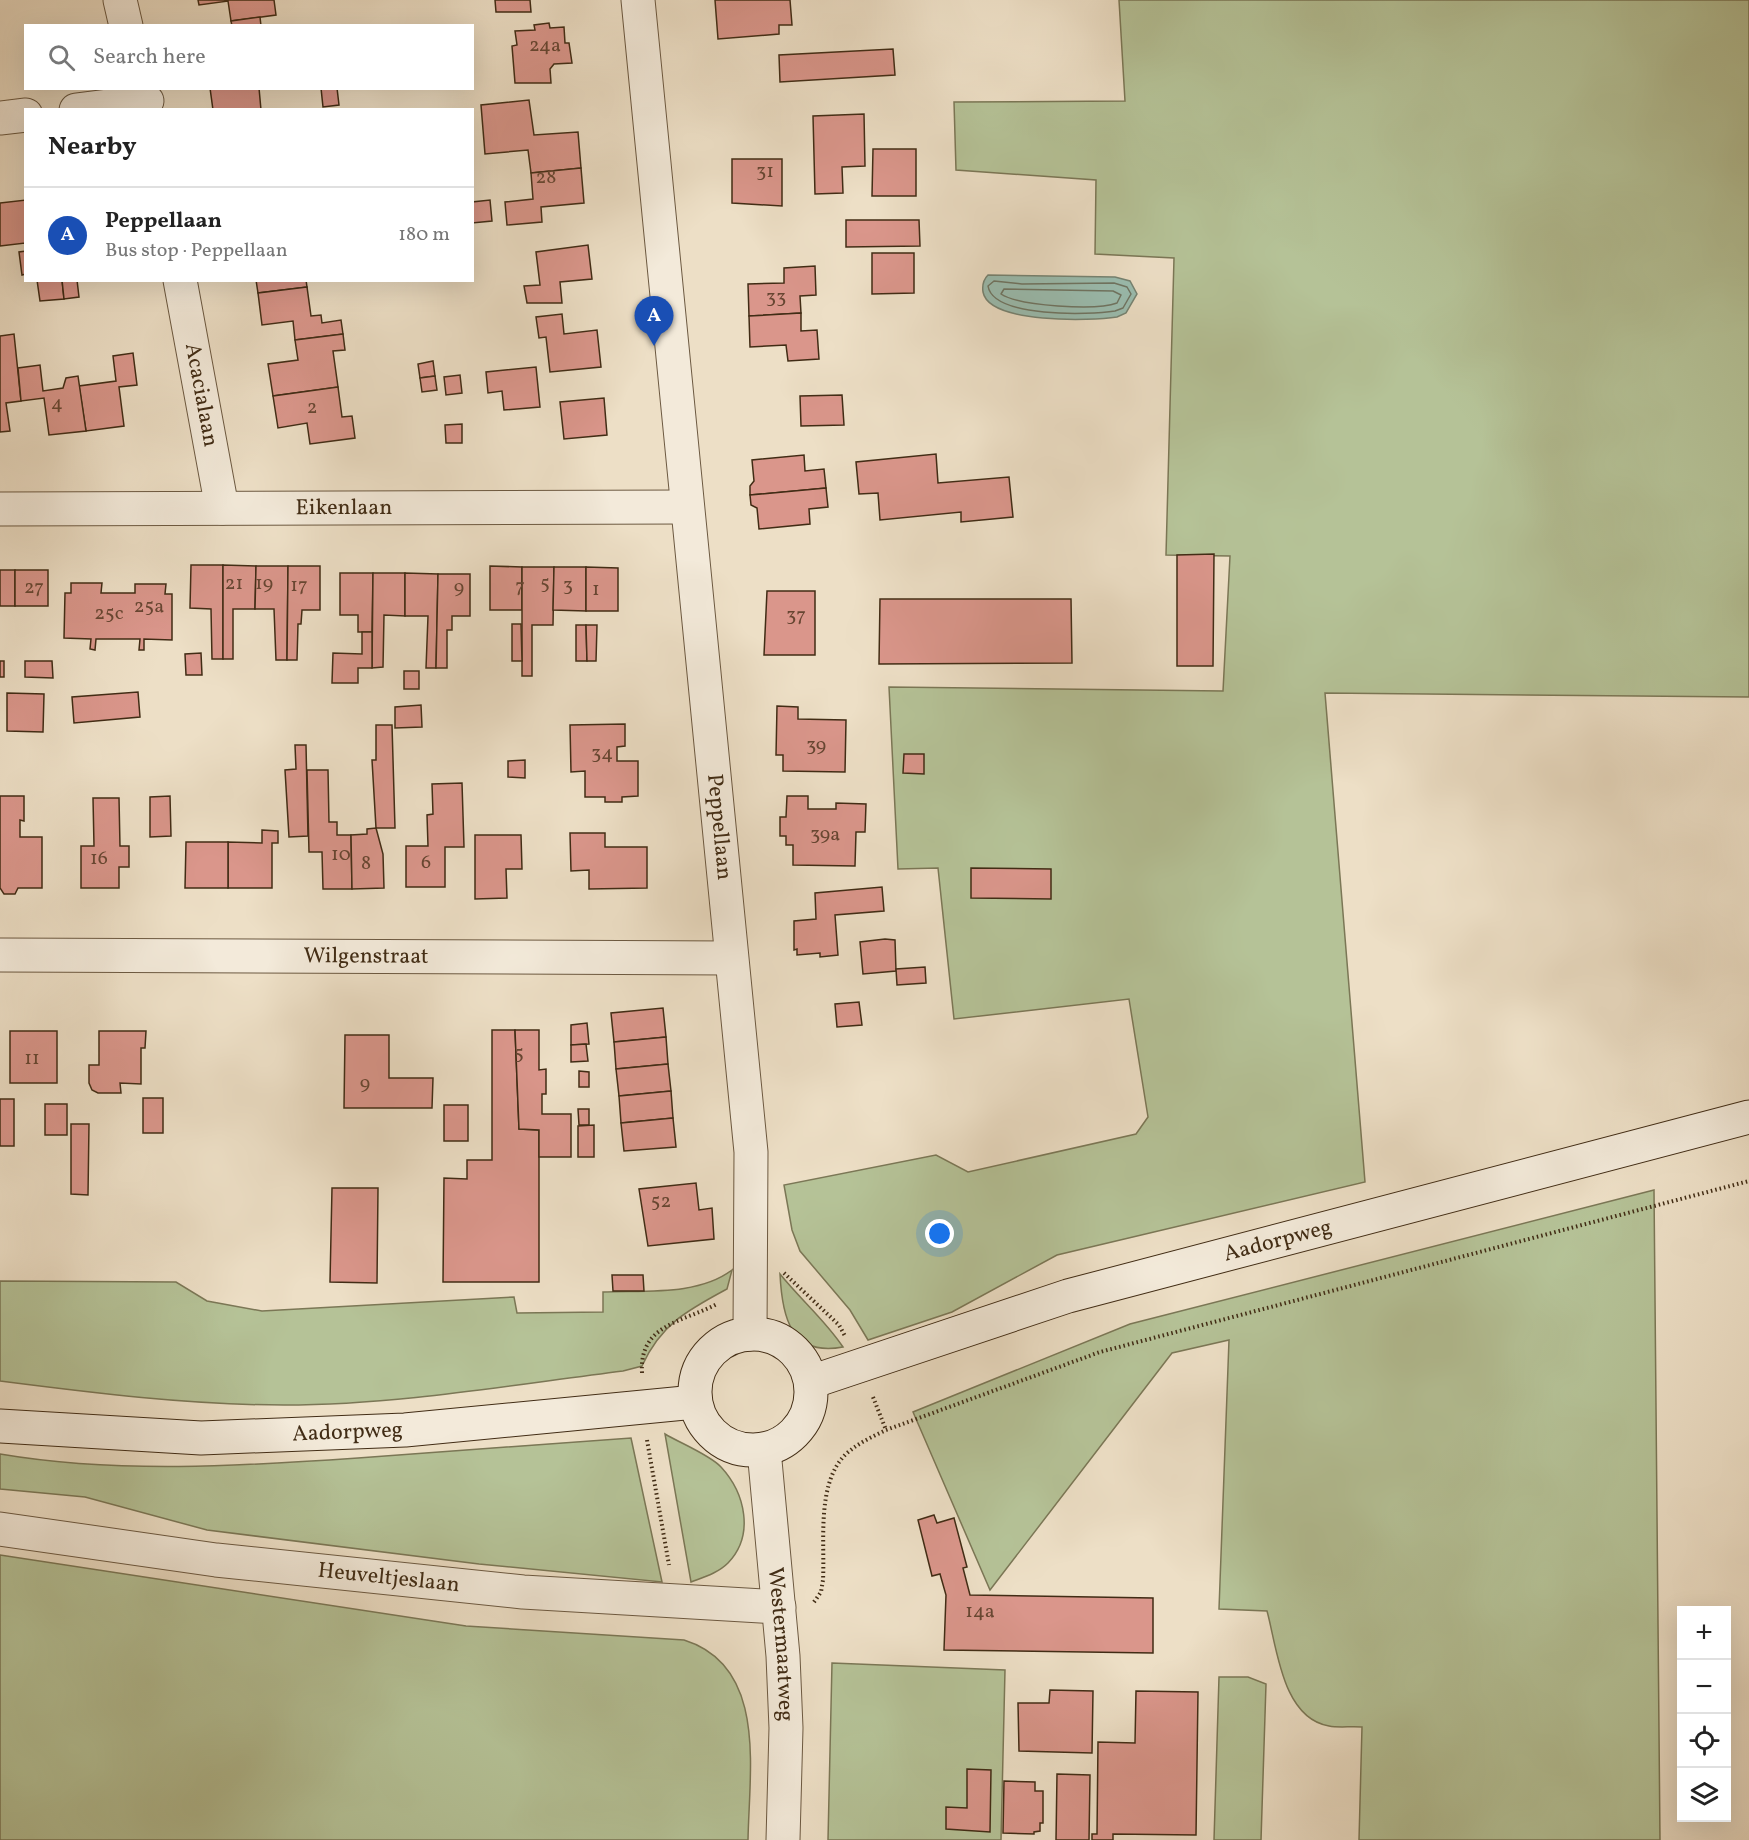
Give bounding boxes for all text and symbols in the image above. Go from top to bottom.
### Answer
search box [24,24,474,90]
house number: 24a [529,32,561,60]
icon: search [45,41,78,74]
text: Search here [93,42,206,73]
text: Nearby [48,129,137,165]
house number: 31 [756,158,774,186]
house number: 28 [536,164,556,192]
text: Peppellaan [105,206,222,237]
text: A [60,221,75,249]
text: 180 m [398,221,450,249]
text: Bus stop · Peppellaan [105,237,288,265]
house number: 33 [766,284,786,312]
pin: A [634,296,674,346]
street label: Acacialaan [176,341,226,449]
house number: 4 [51,390,63,418]
house number: 2 [307,394,317,422]
street label: Eikenlaan [296,492,392,524]
house number: 21 [225,570,243,598]
house number: 19 [255,570,273,598]
house number: 5 [540,570,550,598]
house number: 17 [290,572,308,600]
house number: 3 [563,572,573,600]
house number: 7 [515,573,525,601]
house number: 27 [24,574,44,602]
house number: 9 [454,574,464,602]
house number: 1 [592,576,600,604]
house number: 25a [134,593,164,621]
house number: 25c [94,600,124,628]
house number: 37 [786,602,806,630]
house number: 39 [806,732,826,760]
house number: 34 [591,740,613,768]
street label: Peppellaan [698,772,740,882]
house number: 39a [810,821,840,849]
house number: 10 [331,841,351,869]
house number: 16 [90,845,108,873]
house number: 6 [421,849,431,877]
house number: 8 [361,850,371,878]
street label: Wilgenstraat [303,941,429,972]
house number: 5 [514,1040,524,1068]
house number: 11 [24,1045,40,1073]
house number: 9 [360,1070,370,1098]
house number: 52 [651,1188,671,1216]
street label: Aadorpweg [1220,1212,1335,1270]
your location [925,1219,954,1248]
street label: Aadorpweg [292,1415,403,1450]
street label: Heuveltjeslaan [316,1555,461,1601]
street label: Westermaatweg [759,1566,801,1722]
house number: 14a [965,1598,995,1626]
map controls [1677,1606,1731,1822]
button: + [1677,1606,1731,1660]
button: − [1677,1660,1731,1714]
button: locate [1677,1714,1731,1768]
button: layers [1677,1768,1731,1822]

